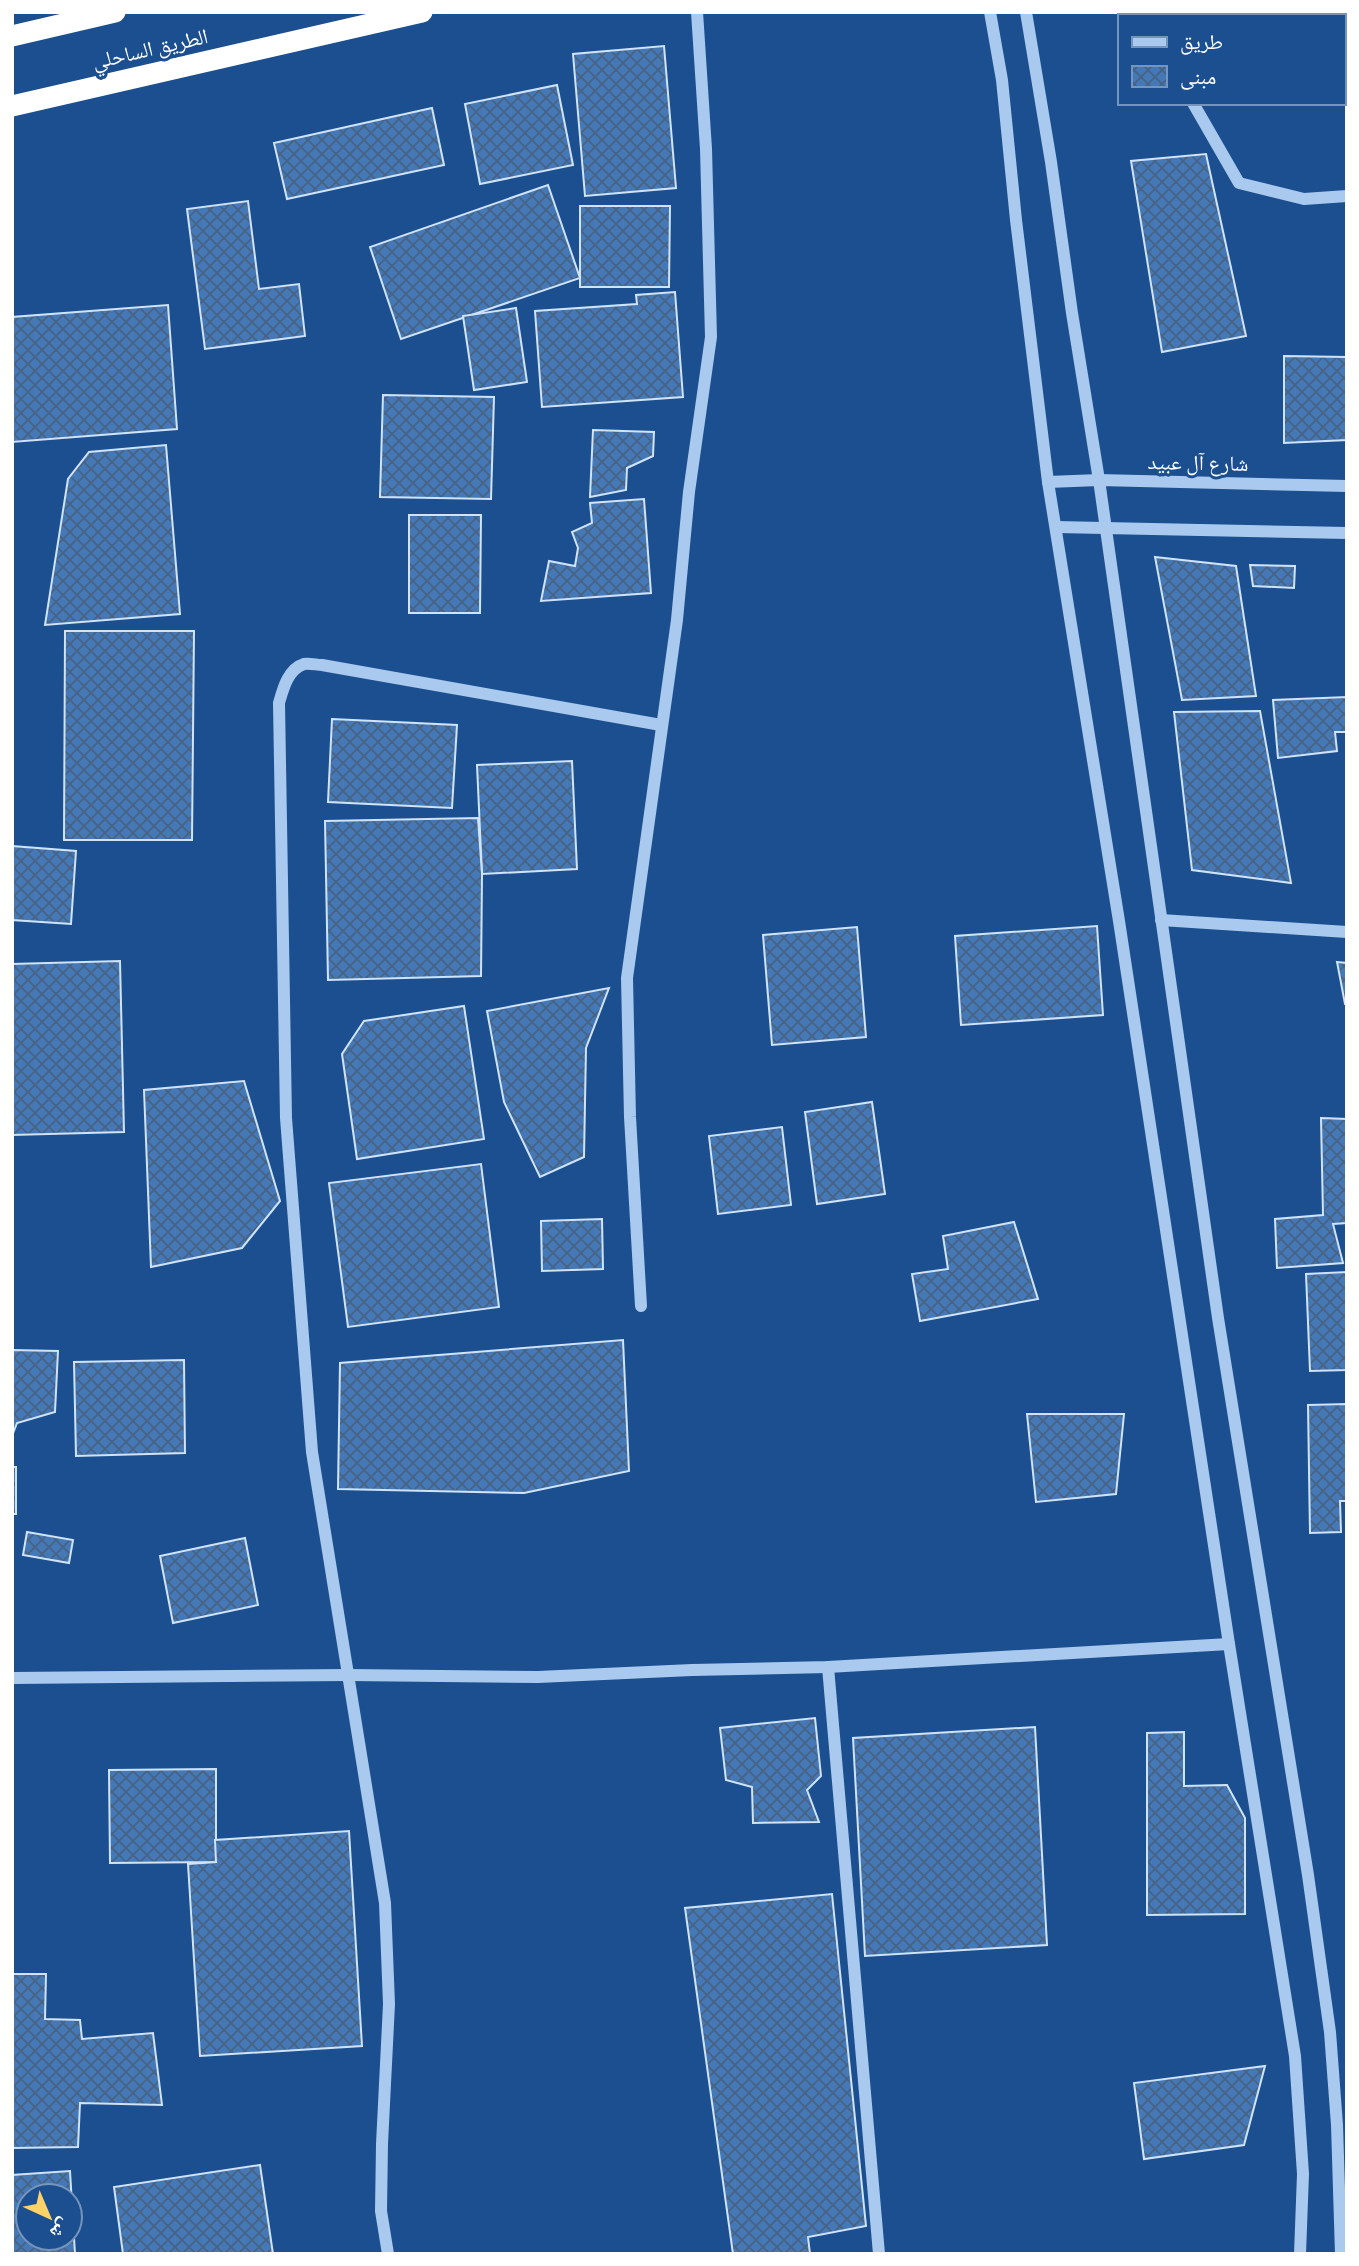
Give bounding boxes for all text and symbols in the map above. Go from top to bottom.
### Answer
legend [1118,14,1345,105]
street label: الطريق الساحلي [89,19,211,78]
text: طريق [1180,25,1223,57]
text: مبنى [1180,60,1216,92]
street label: شارع آل عبيد [1147,445,1249,479]
north arrow [14,2182,84,2252]
text: ش [44,2212,78,2247]

